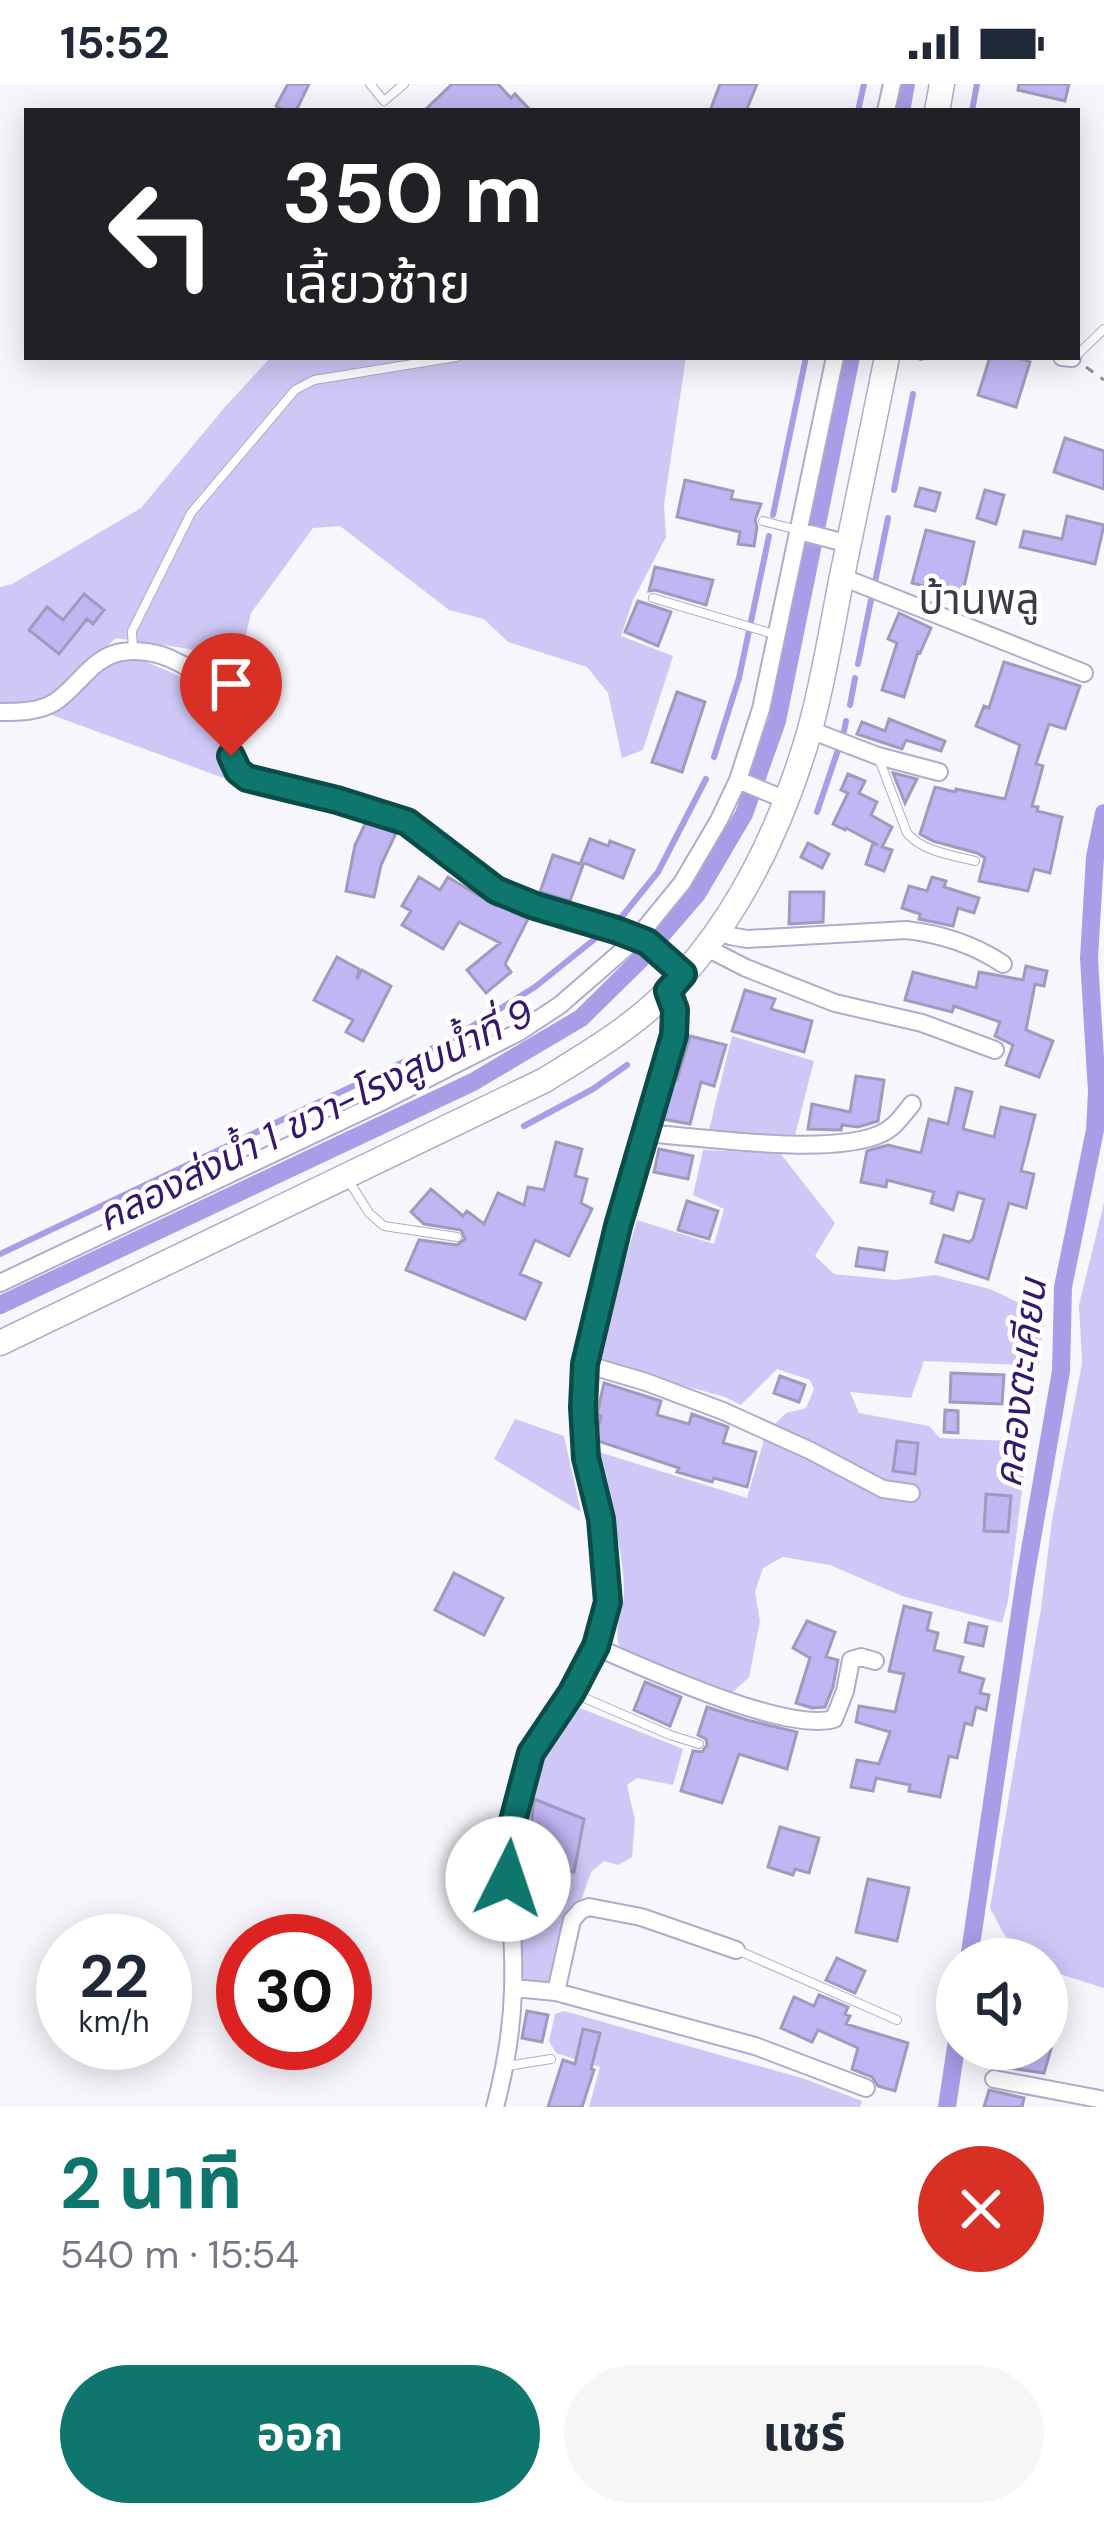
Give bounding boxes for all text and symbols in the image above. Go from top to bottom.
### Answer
text: 15:52 [60,13,169,72]
text: 350 m [282,139,543,248]
icon: left [84,156,240,312]
text: เลี้ยวซ้าย [282,248,471,319]
district label: บ้านพลู [918,572,1040,627]
pin [180,633,282,756]
icon: arrive [198,651,264,717]
water label: คลองส่งน้ำ 1 ขวา-โรงสูบน้ำที่ 9 [88,986,542,1243]
water label: คลองตะเคียน [982,1274,1058,1490]
position arrow [445,1816,571,1942]
speed limit sign: 30 [216,1914,372,2070]
text: 22 [79,1937,149,2016]
map controls [936,1938,1068,2070]
button: sound [936,1938,1068,2070]
text: km/h [79,2002,149,2041]
text: 2 นาที [60,2137,243,2230]
button: close [918,2146,1044,2272]
text: 540 m · 15:54 [60,2229,299,2280]
button: ออก [60,2365,540,2503]
button: แชร์ [564,2365,1044,2503]

